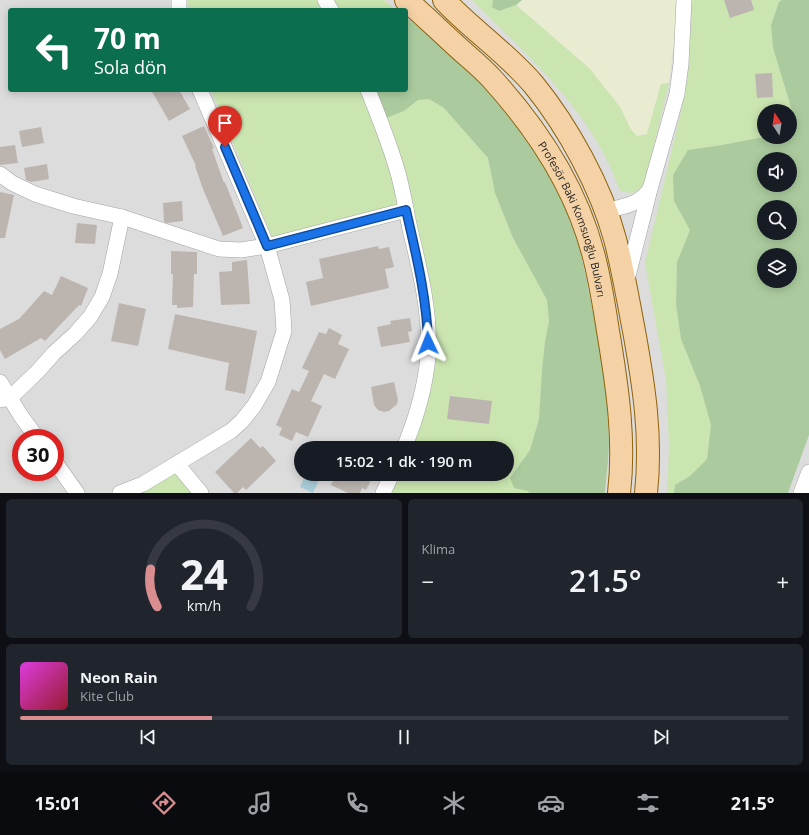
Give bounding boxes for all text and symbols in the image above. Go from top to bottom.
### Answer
text: 70 m [94,19,161,57]
icon: left [28,24,80,76]
text: Sola dön [94,55,167,79]
north arrow [757,104,797,144]
map controls [757,104,797,288]
pin [208,106,242,147]
icon: arrive [214,112,236,134]
street label: Profesör Baki Komsuoğlu Bulvarı [535,138,610,298]
button: sound [757,152,797,192]
button: search [757,200,797,240]
button: layers [757,248,797,288]
position arrow [407,322,449,364]
speed limit sign: 30 [12,429,64,481]
text: 15:02 · 1 dk · 190 m [336,451,472,471]
text: Klima [422,540,455,558]
text: 24 [180,545,228,601]
text: 21.5° [569,560,642,601]
text: − [422,566,434,596]
text: + [776,566,789,596]
text: km/h [186,595,221,614]
text: Neon Rain [80,667,158,687]
text: Kite Club [80,687,134,705]
icon: previous [137,726,159,748]
icon: pause [393,726,415,748]
icon: next [650,726,672,748]
icon: directions [150,789,178,817]
icon: music [246,789,274,817]
icon: phone [343,789,371,817]
icon: climate [440,789,468,817]
icon: car [537,789,565,817]
icon: filters [634,789,662,817]
text: 15:01 [34,791,81,815]
text: 21.5° [731,791,774,815]

